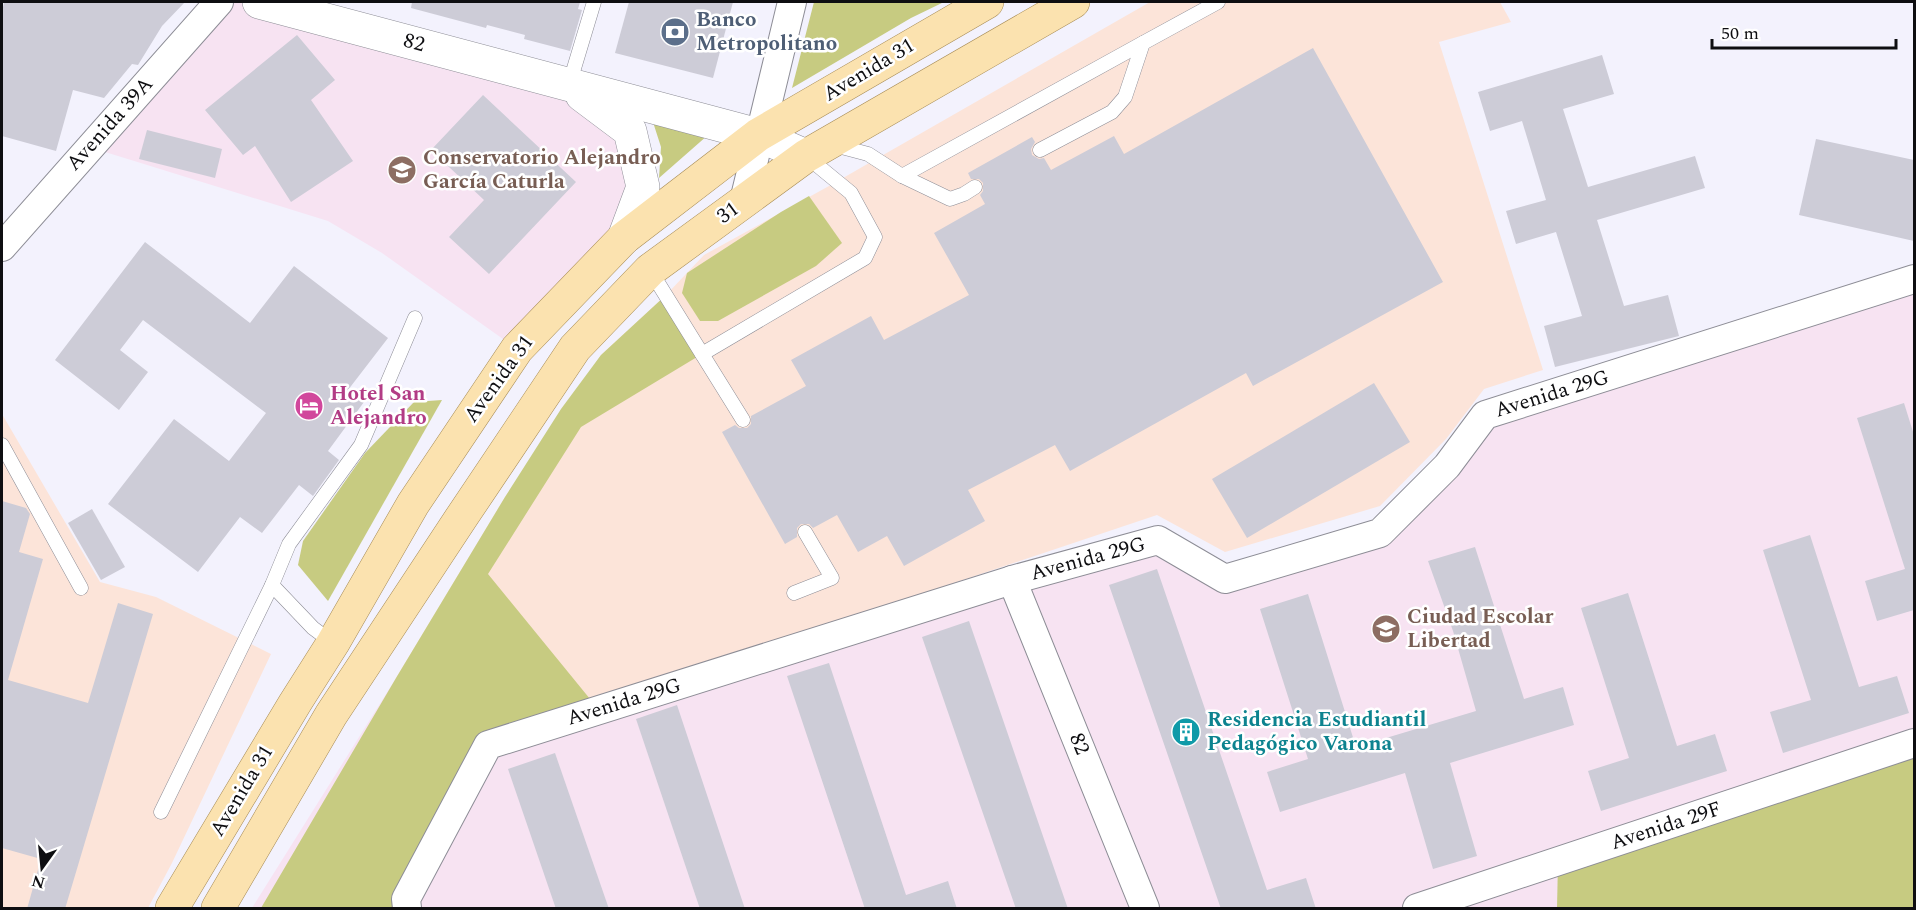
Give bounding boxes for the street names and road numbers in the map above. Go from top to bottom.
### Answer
street label: 82 [400,25,428,61]
street label: Avenida 31 [817,30,921,110]
street label: Avenida 39A [59,69,161,178]
street label: 31 [710,194,746,232]
street label: Avenida 31 [456,328,542,430]
street label: Avenida 29G [1491,361,1613,427]
street label: Avenida 29G [1027,528,1149,590]
street label: Avenida 29G [563,669,685,735]
street label: 82 [1060,728,1098,760]
street label: Avenida 31 [202,739,282,843]
street label: Avenida 29F [1606,793,1726,859]

